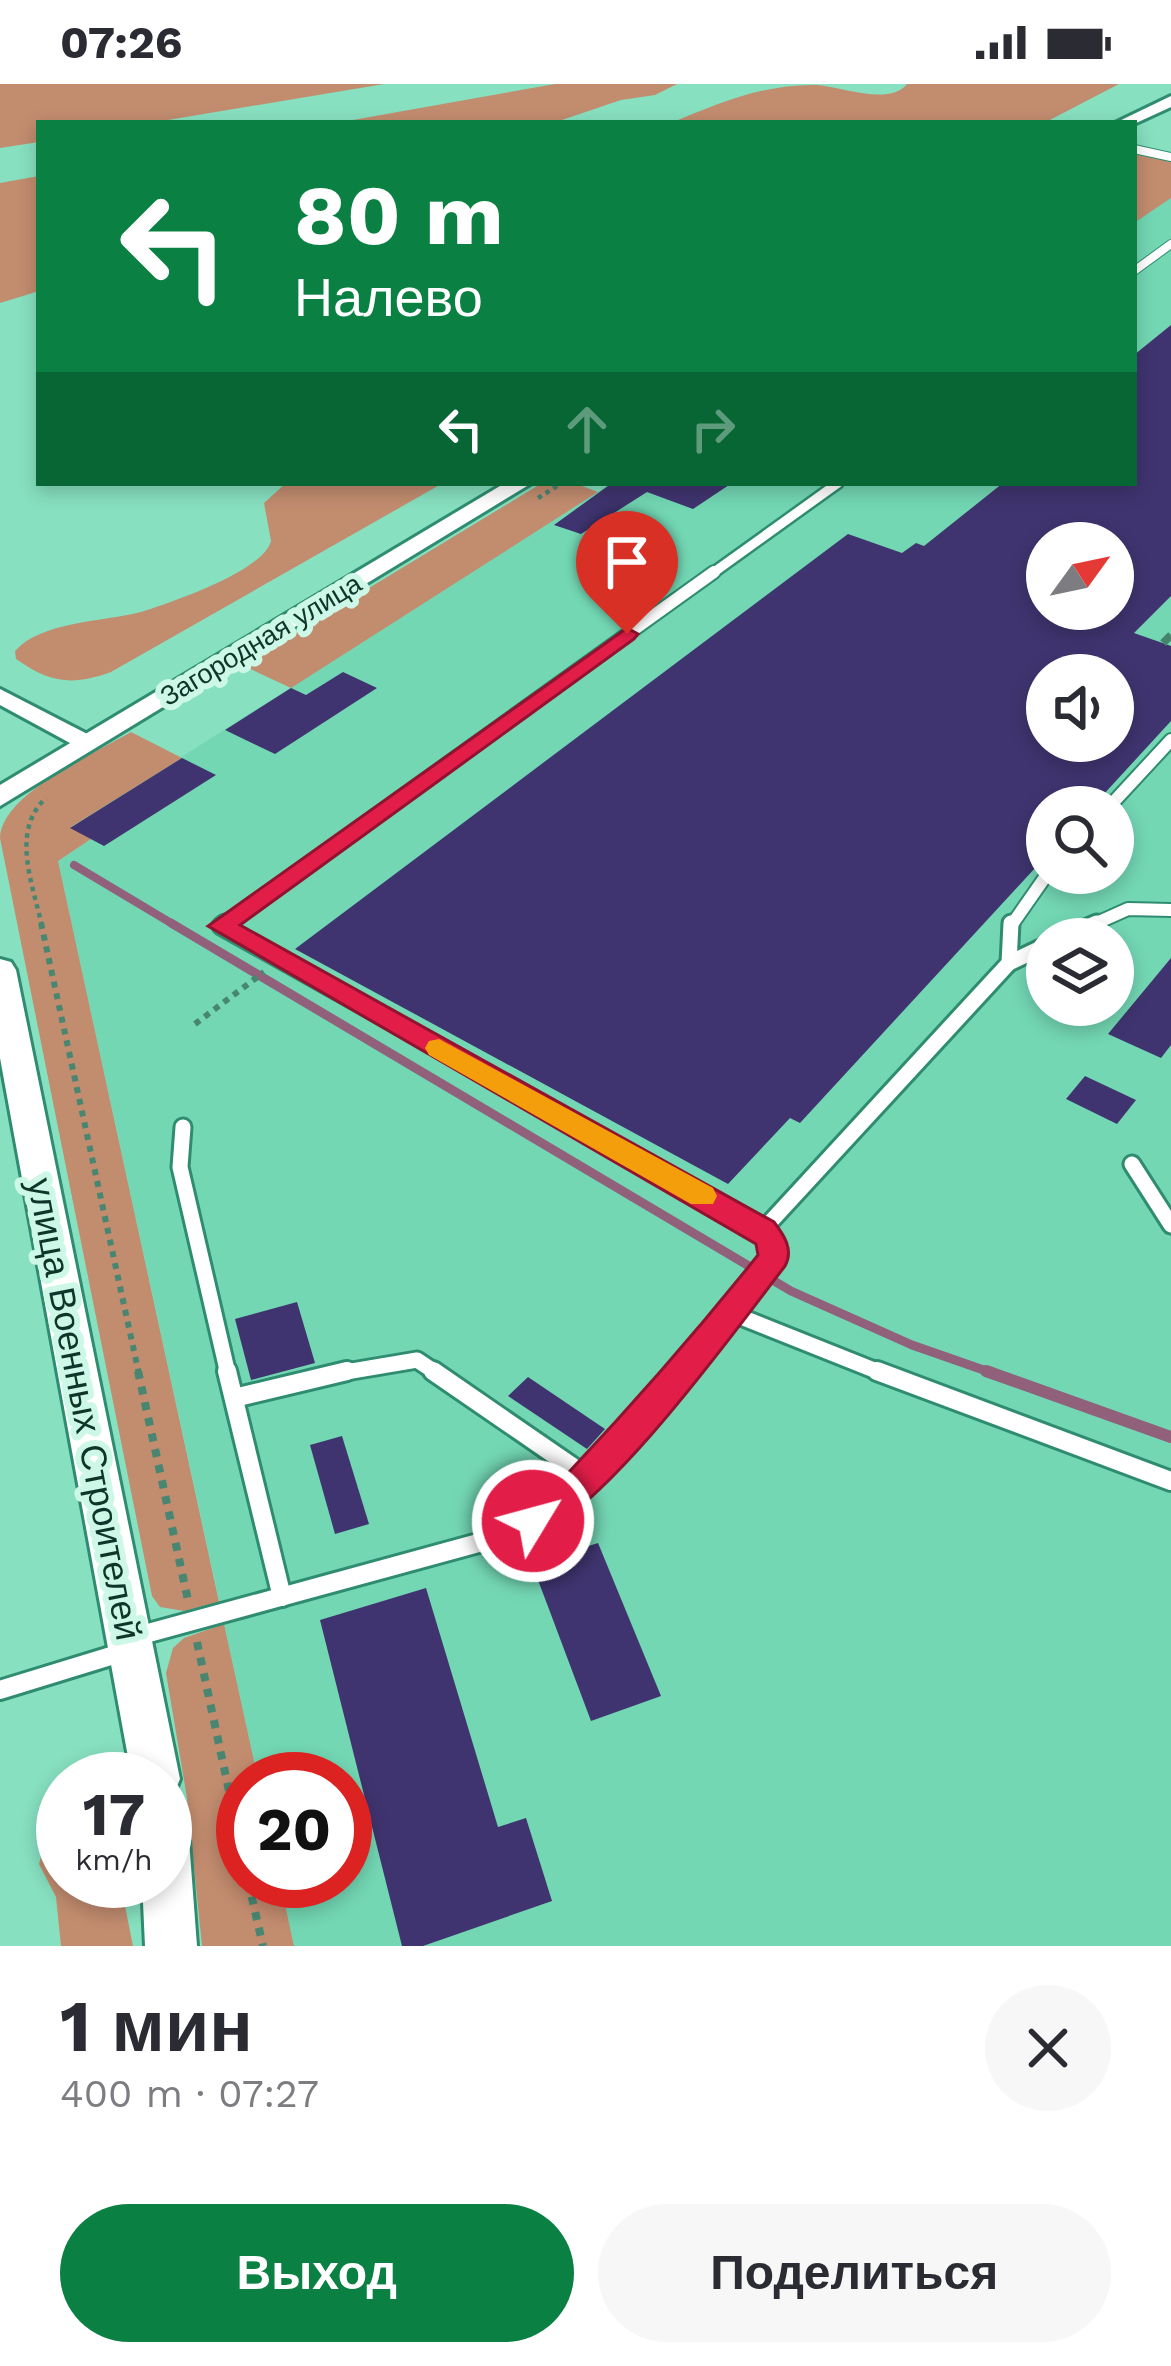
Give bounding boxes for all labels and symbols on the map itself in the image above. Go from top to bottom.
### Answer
pin [576,511,678,634]
north arrow [1026,522,1134,630]
street label: Загородная улица [155,567,368,713]
street label: улица Военных Строителей [19,1175,149,1644]
position arrow [470,1458,596,1584]
speed limit sign: 20 [216,1752,372,1908]

